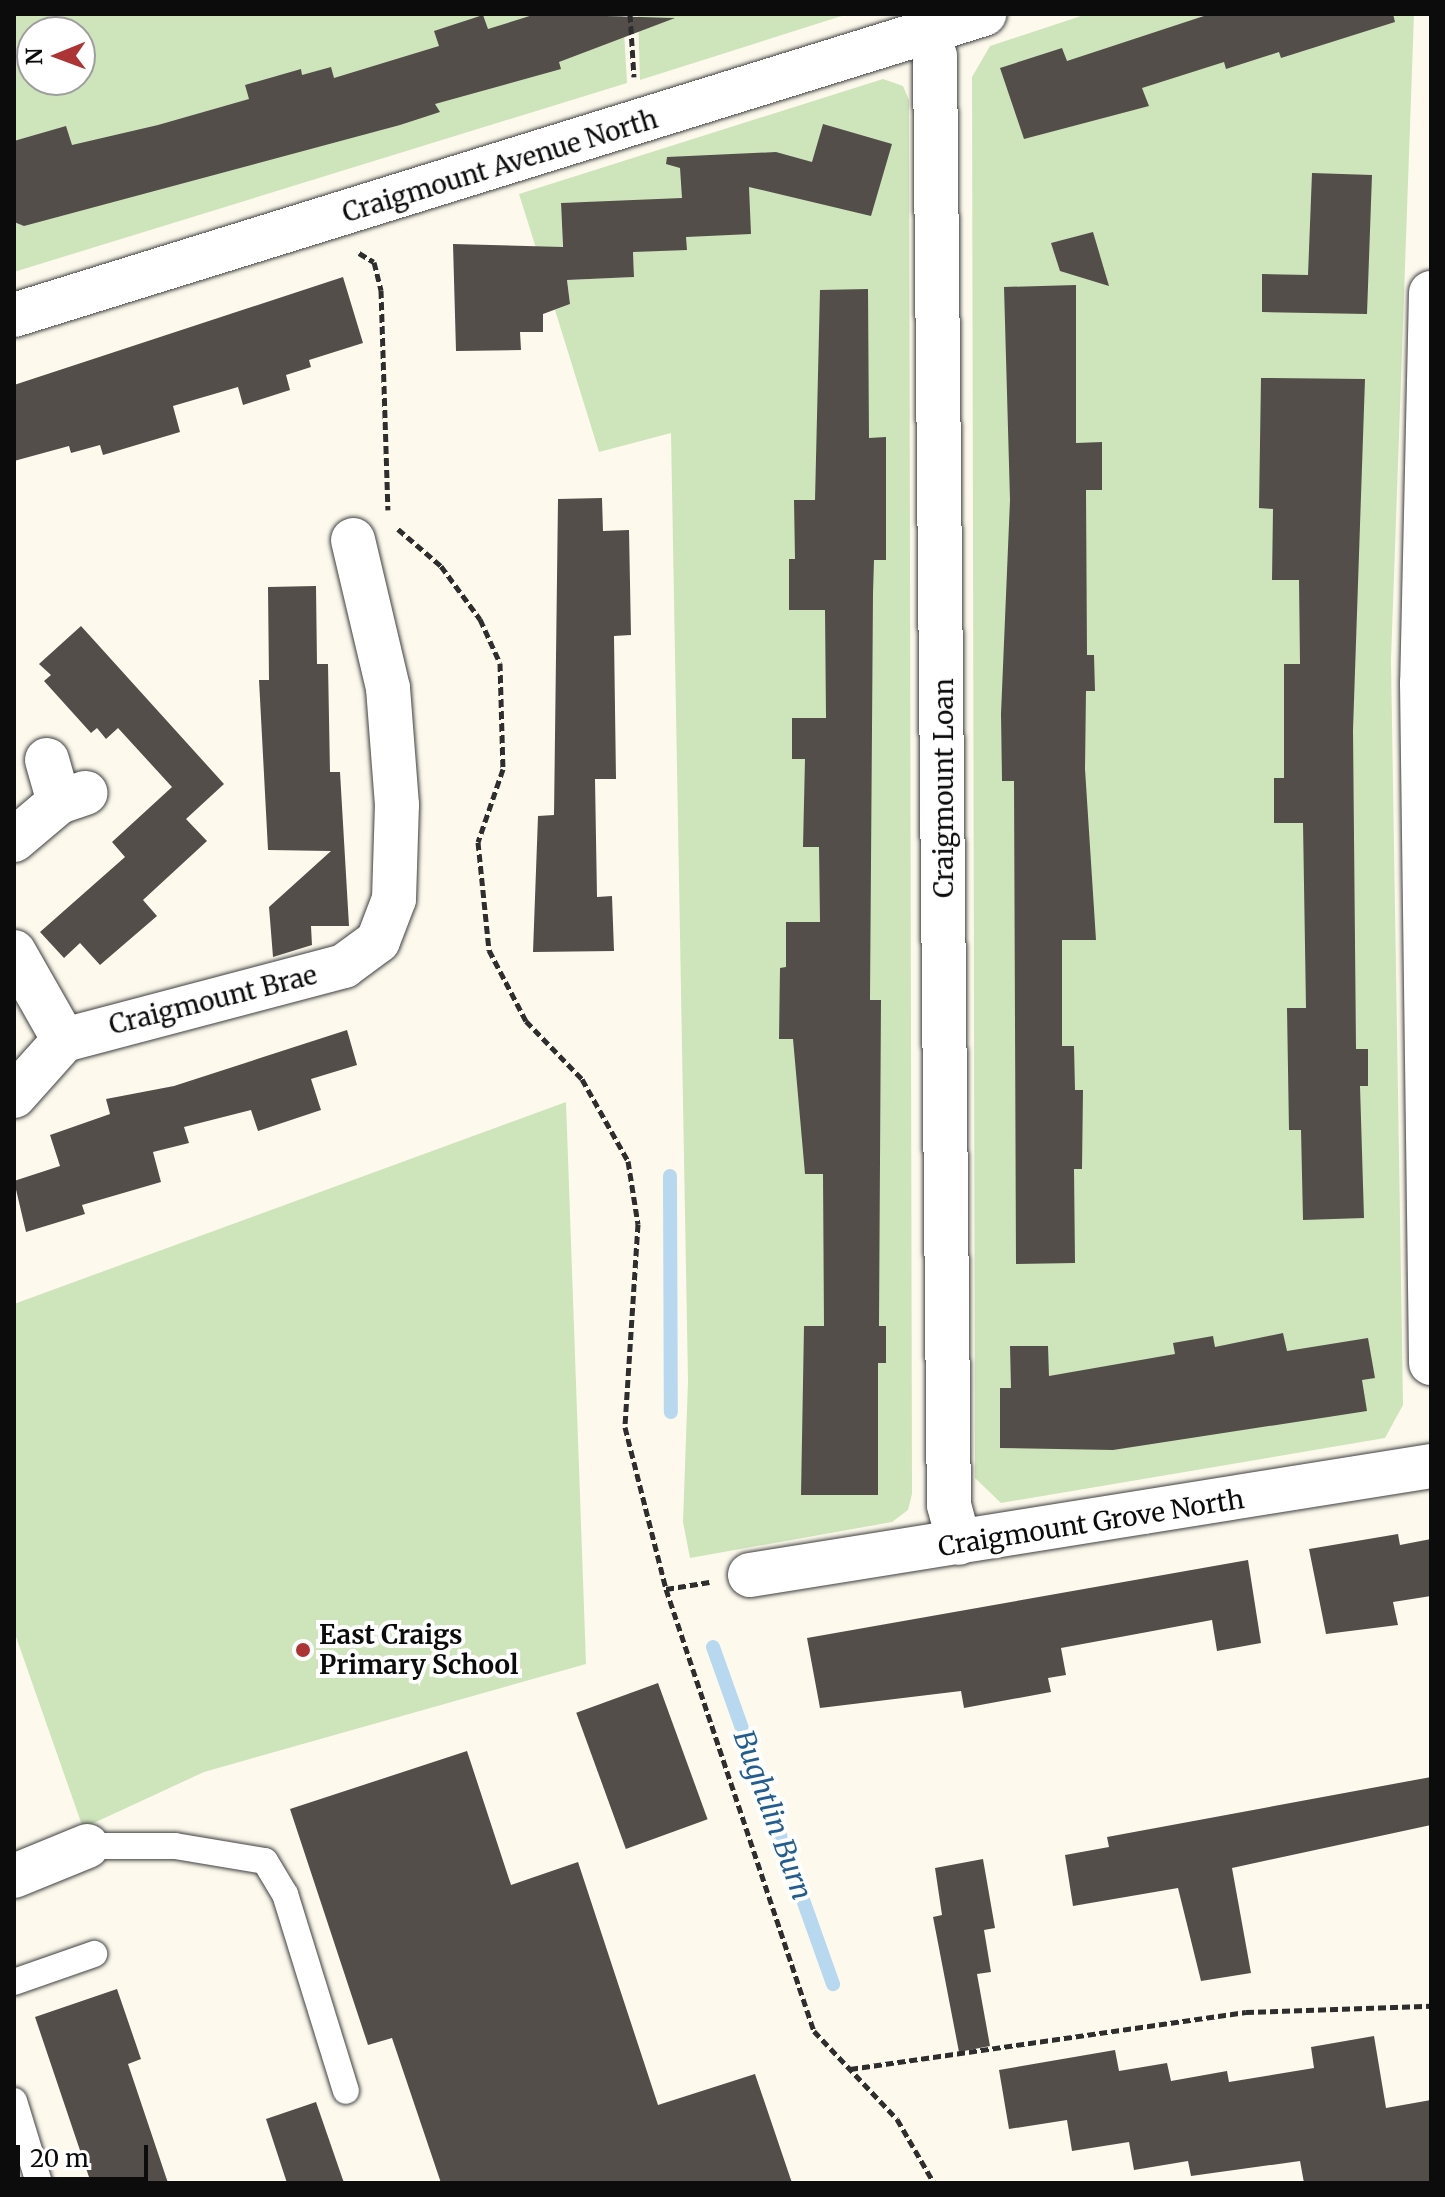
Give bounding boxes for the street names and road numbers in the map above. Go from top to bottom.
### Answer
street label: Craigmount Avenue North [339,103,661,229]
street label: Craigmount Loan [928,678,960,898]
street label: Craigmount Brae [106,959,320,1041]
street label: Craigmount Grove North [936,1483,1246,1563]

